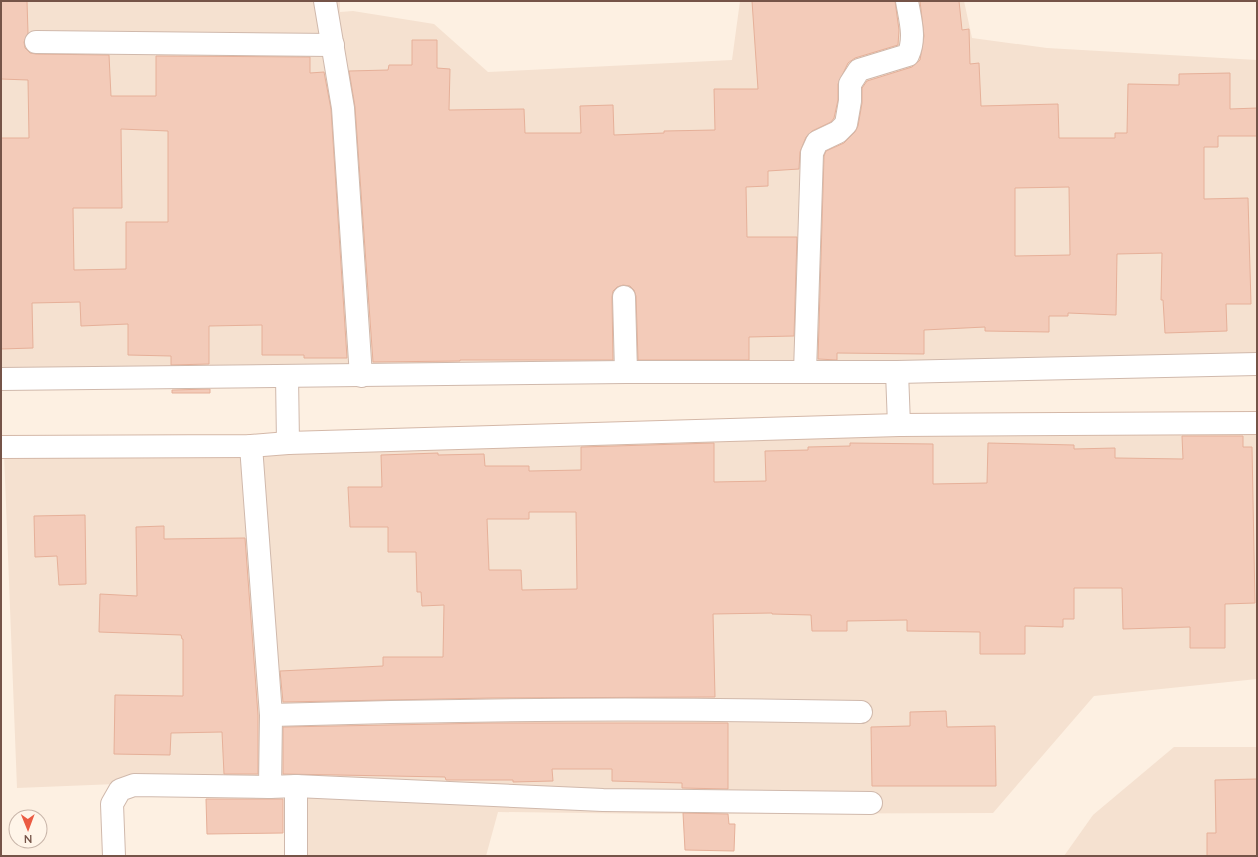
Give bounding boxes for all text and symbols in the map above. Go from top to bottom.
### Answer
north arrow [8,809,48,849]
text: N [24,833,33,846]

